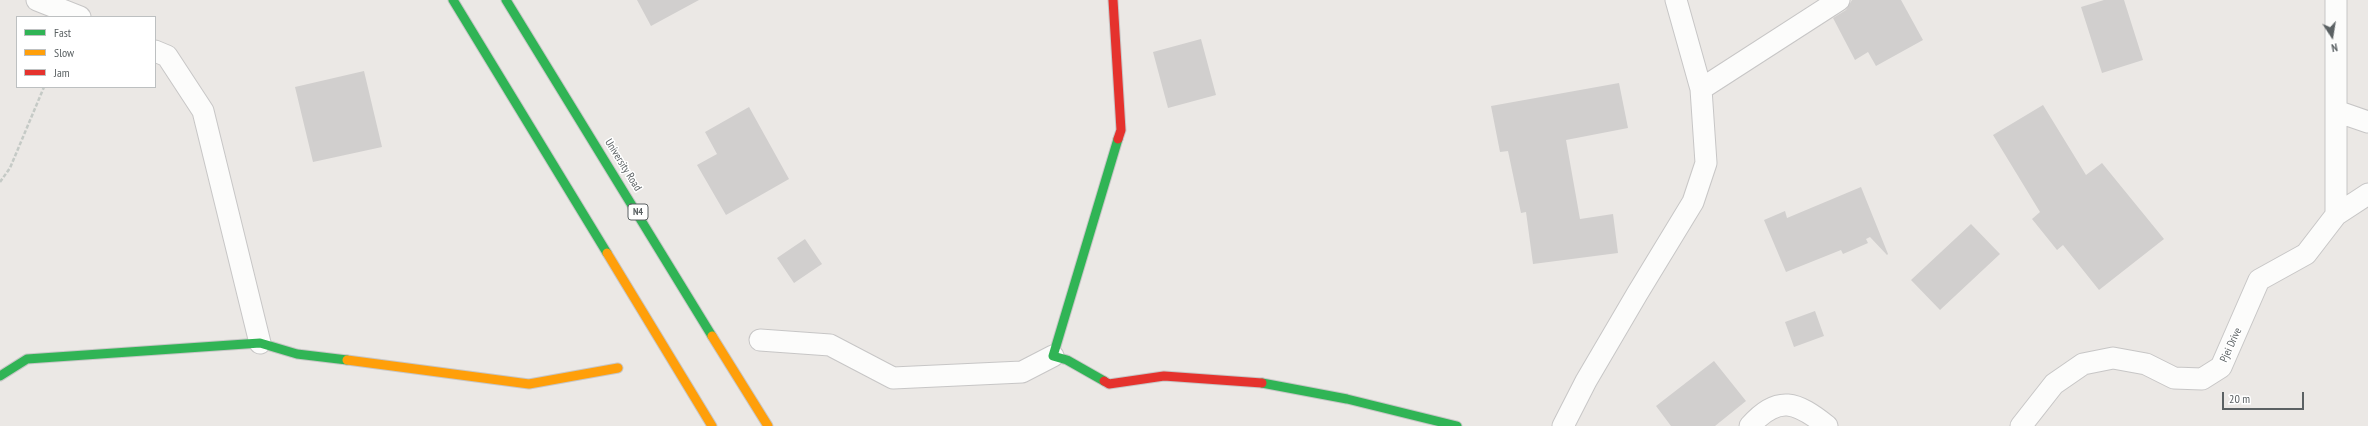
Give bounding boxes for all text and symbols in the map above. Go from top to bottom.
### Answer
legend [16,16,156,88]
north arrow [2312,16,2352,56]
text: Fast [54,25,71,40]
text: N [2330,40,2339,55]
text: Slow [54,45,74,60]
text: Jam [54,65,70,80]
street label: University Road [602,136,644,194]
road number: N4 [628,204,648,220]
street label: Pjei Drive [2217,326,2245,364]
scale bar [2224,384,2306,410]
text: 20 m [2229,391,2250,406]

